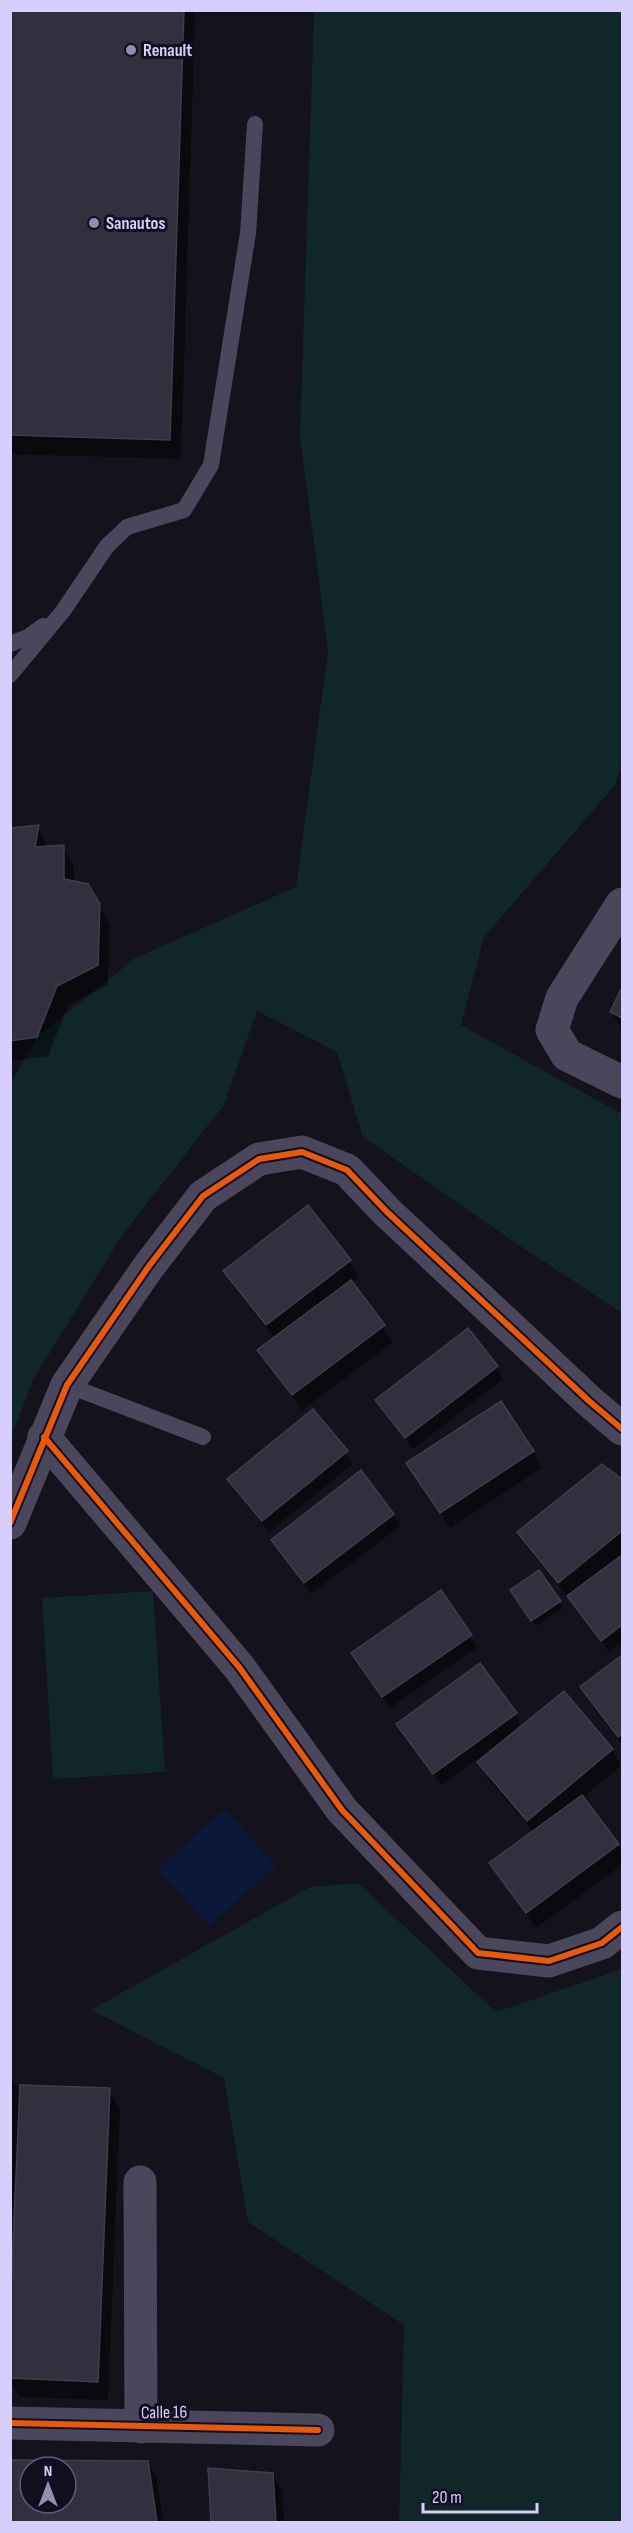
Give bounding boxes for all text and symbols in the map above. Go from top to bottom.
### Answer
place label: Renault [143,40,192,61]
marker: Renault [124,43,138,57]
place label: Sanautos [106,213,165,234]
marker: Sanautos [87,216,101,230]
street label: Calle 16 [141,2402,187,2423]
north arrow [18,2455,78,2515]
text: N [44,2462,52,2481]
scale bar [423,2476,537,2514]
text: 20 m [432,2487,462,2508]

